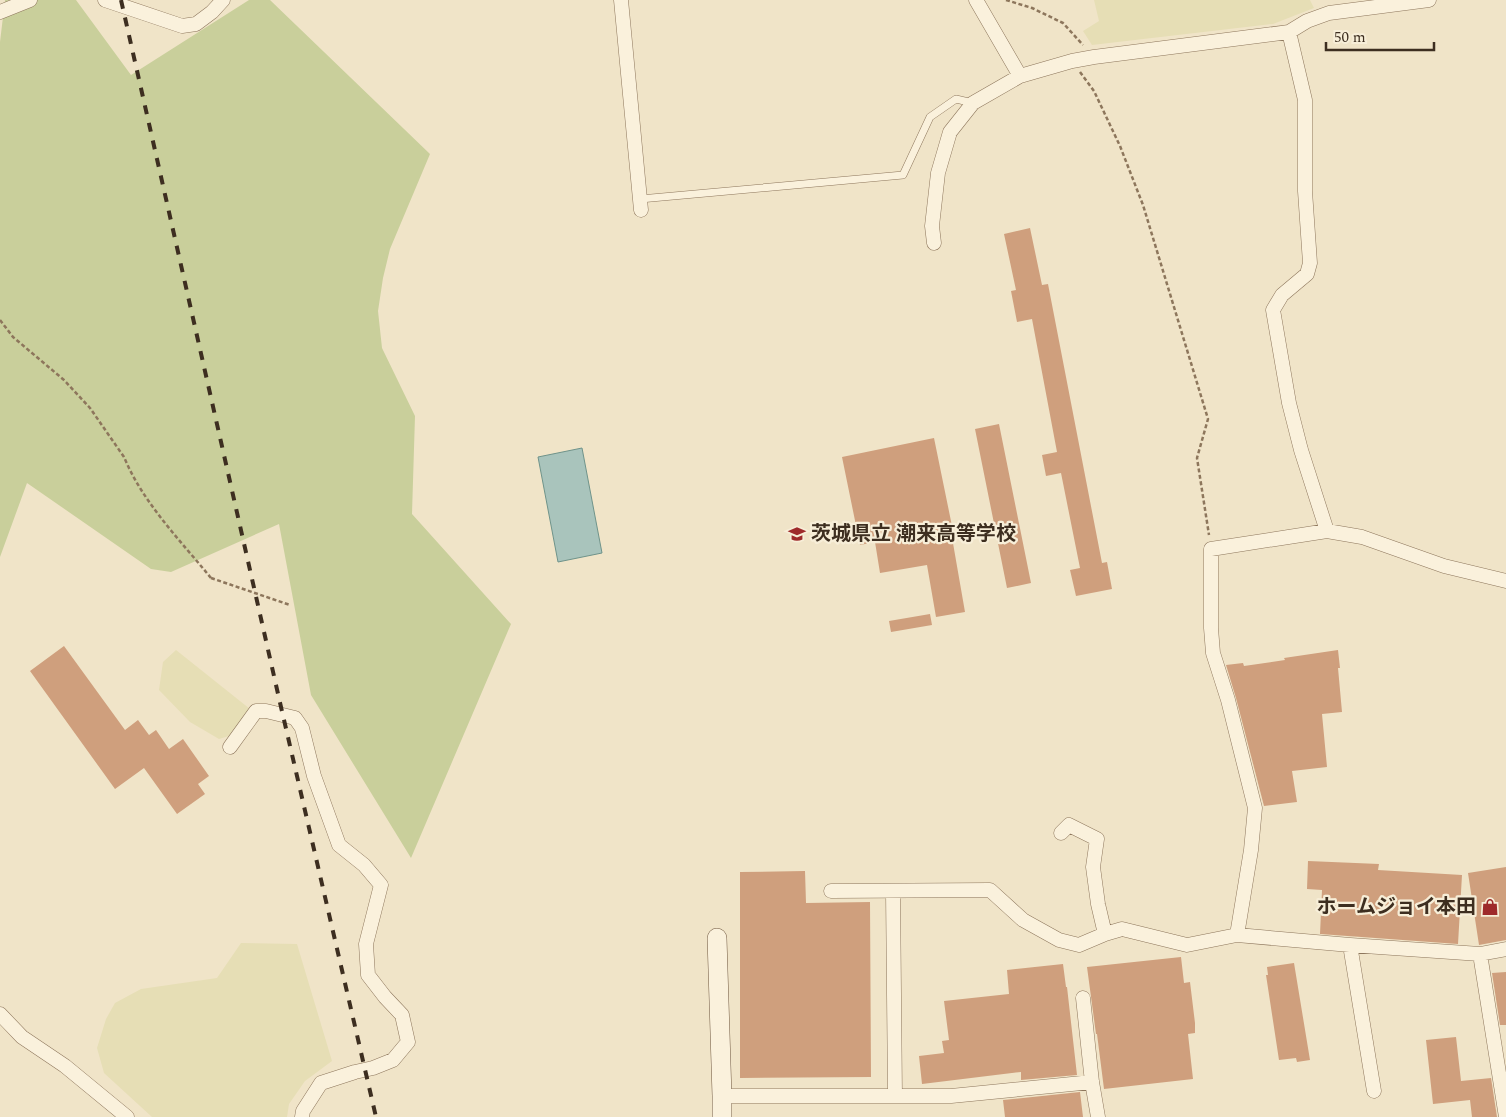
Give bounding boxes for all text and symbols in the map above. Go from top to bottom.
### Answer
scale bar [1326,20,1434,52]
text: 50 m [1334,26,1366,49]
place label: 茨城県立 潮来高等学校 [811,519,1016,549]
school or university icon: 茨城県立 潮来高等学校 [787,524,807,544]
place label: ホームジョイ本田 [1317,892,1476,922]
shop icon: ホームジョイ本田 [1480,897,1500,917]

